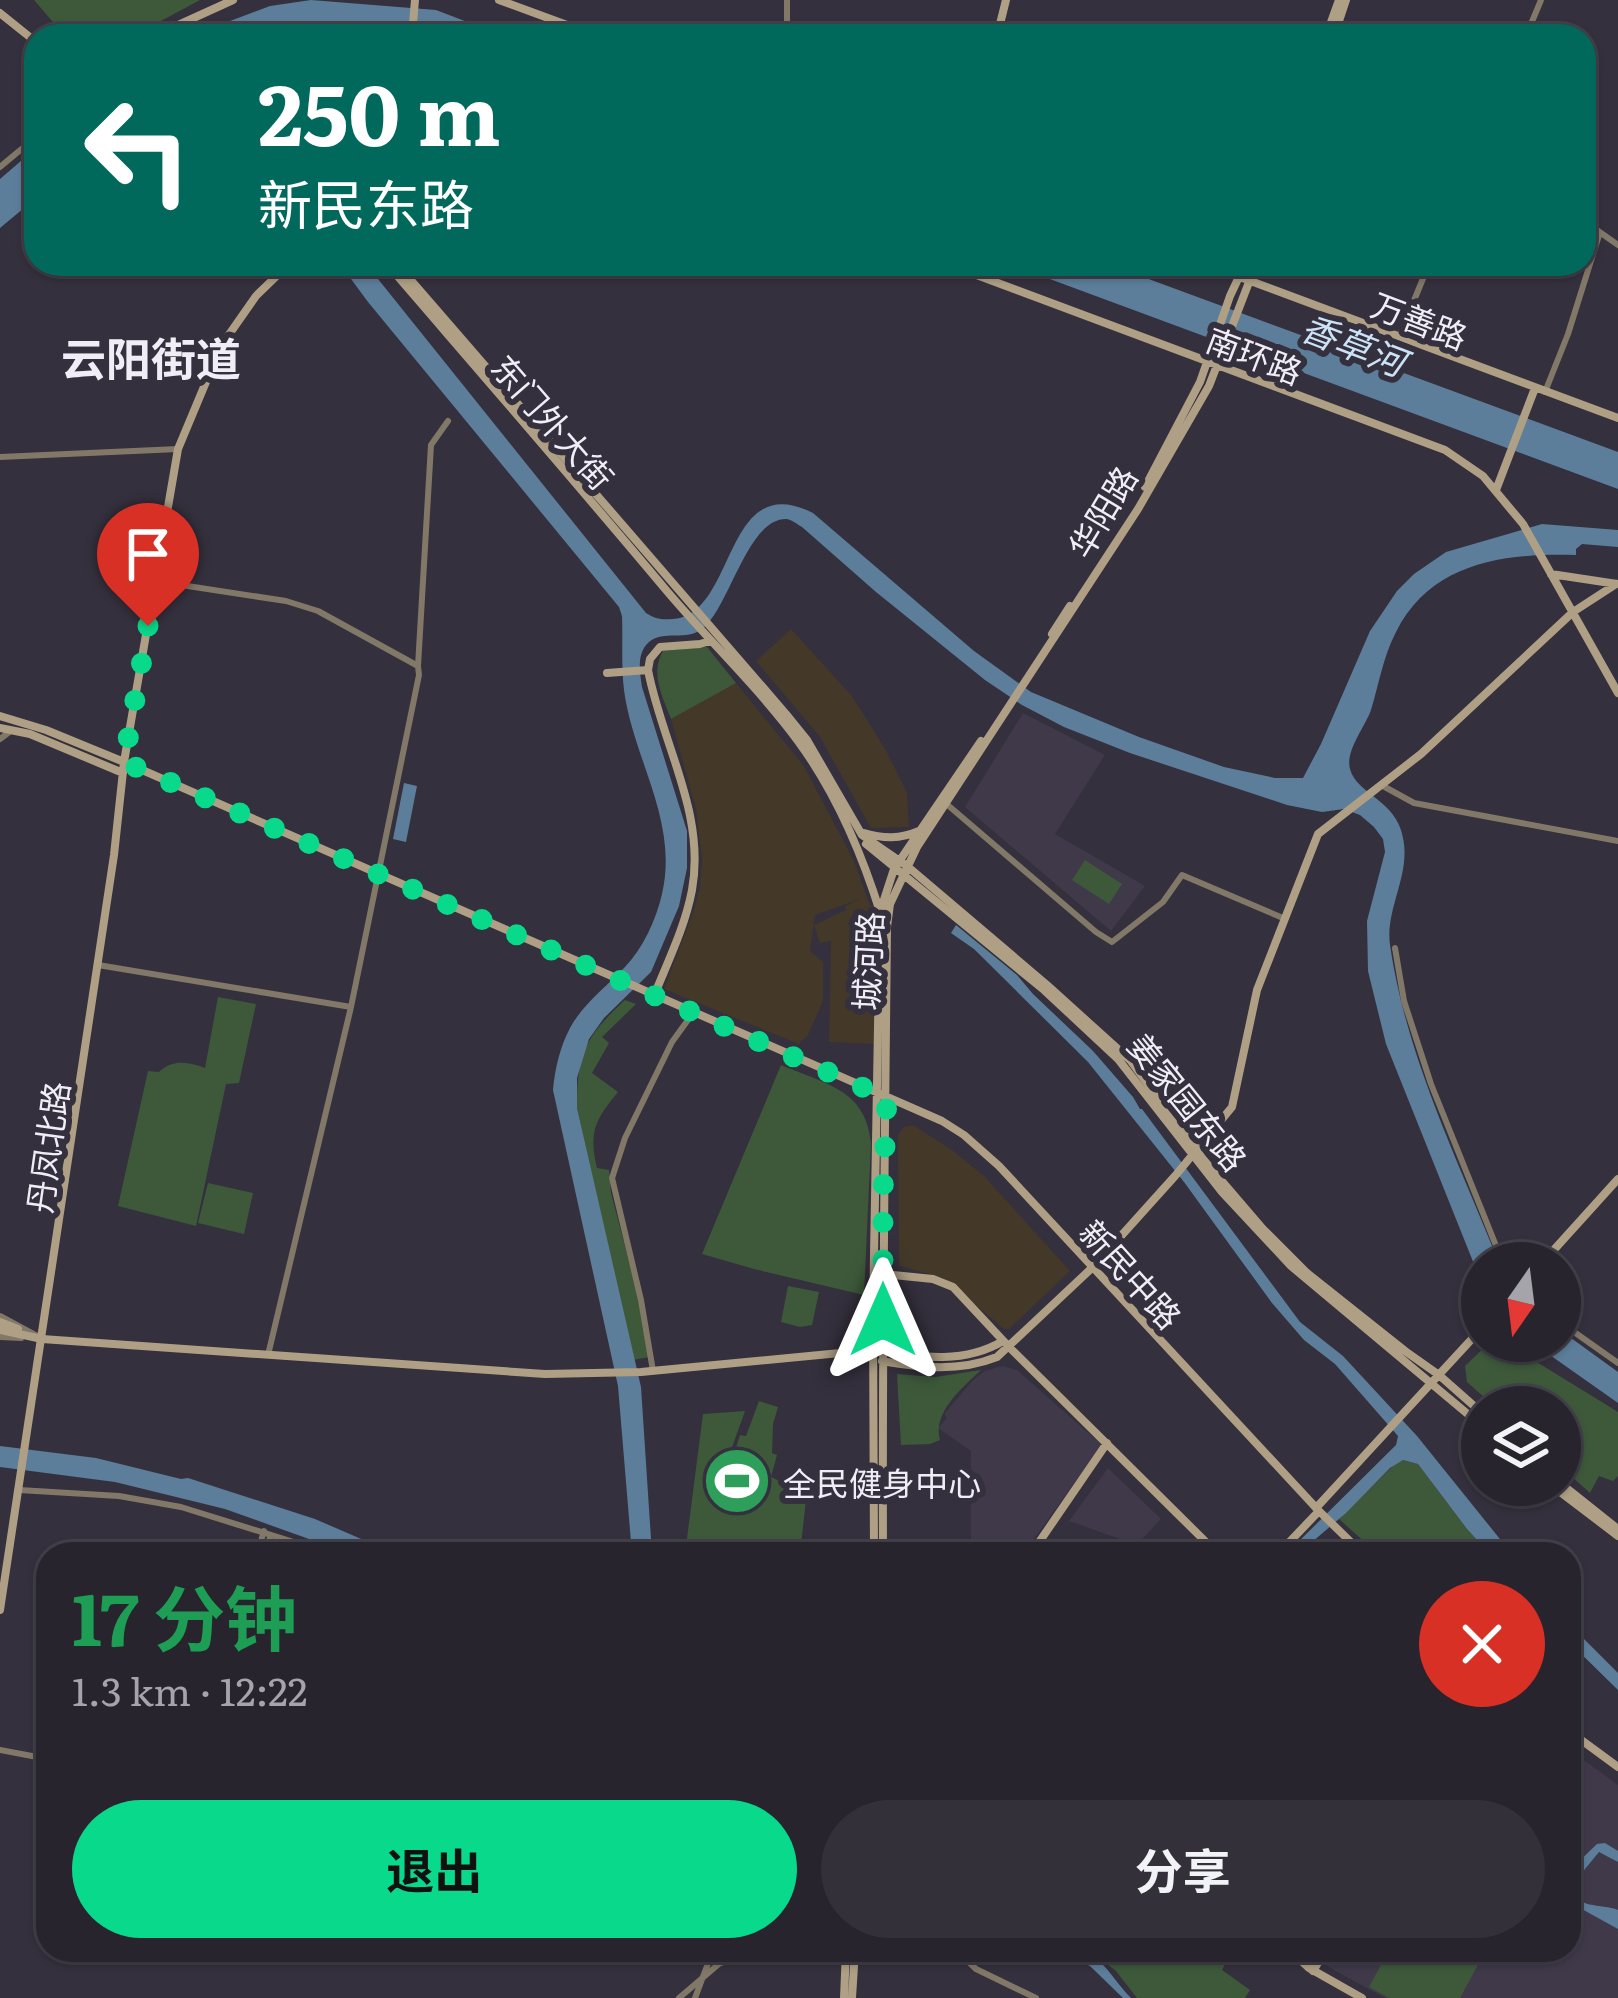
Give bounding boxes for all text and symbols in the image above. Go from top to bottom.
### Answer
text: 250 m [258,47,501,172]
icon: left [60,72,216,228]
text: 新民东路 [258,161,474,242]
street label: 万善路 [1365,278,1475,360]
water label: 香草河 [1294,299,1420,389]
street label: 南环路 [1200,313,1310,395]
district label: 云阳街道 [61,323,241,390]
street label: 东门外大街 [481,343,627,499]
street label: 华阳路 [1055,456,1147,566]
pin [97,503,199,626]
icon: arrive [115,521,181,587]
street label: 城河路 [839,910,893,1012]
street label: 姜家园东路 [1118,1021,1260,1181]
street label: 丹凤北路 [13,1078,79,1216]
street label: 新民中路 [1070,1208,1194,1338]
north arrow [1461,1242,1581,1362]
map controls [1461,1242,1581,1506]
position arrow [820,1257,946,1383]
button: layers [1461,1386,1581,1506]
sports icon: 全民健身中心 [702,1446,772,1516]
place label: 全民健身中心 [783,1457,981,1506]
text: 17 分钟 [72,1561,297,1668]
button: close [1419,1581,1545,1707]
text: 1.3 km · 12:22 [72,1660,308,1718]
button: 退出 [72,1800,797,1938]
button: 分享 [821,1800,1545,1938]

